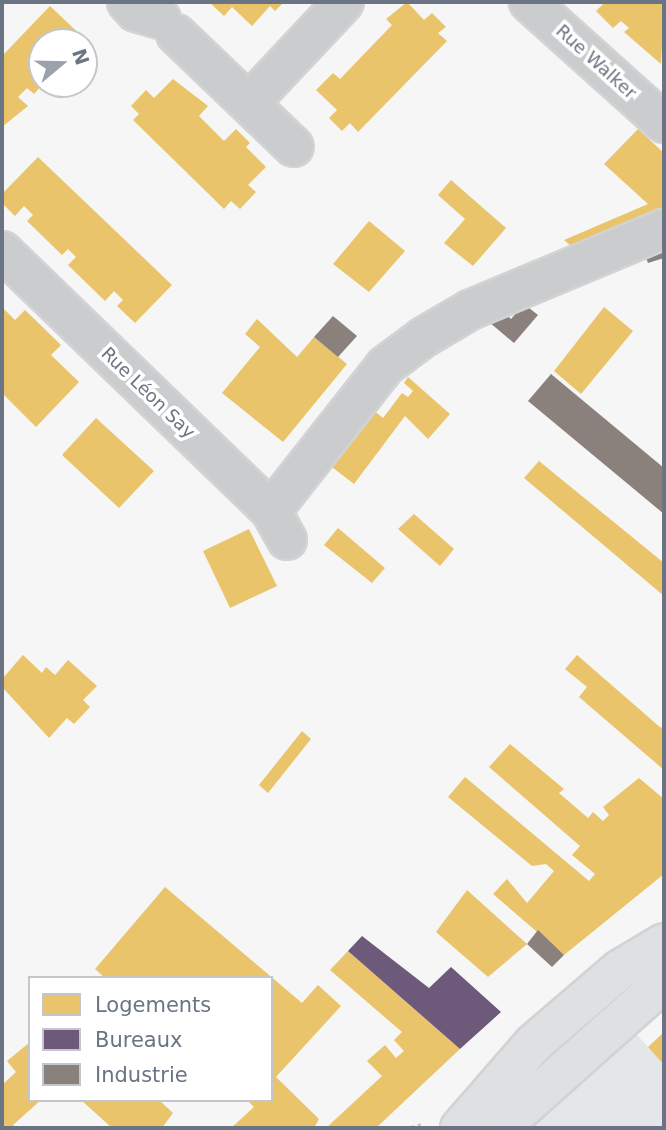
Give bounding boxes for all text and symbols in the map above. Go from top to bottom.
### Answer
street label: Rue Walker [551,20,641,104]
north arrow [28,28,98,98]
text: N [68,46,94,68]
street label: Rue Léon Say [97,343,199,443]
legend [28,976,273,1102]
text: Logements [95,993,211,1017]
text: Bureaux [95,1028,182,1052]
text: Industrie [95,1063,188,1087]

